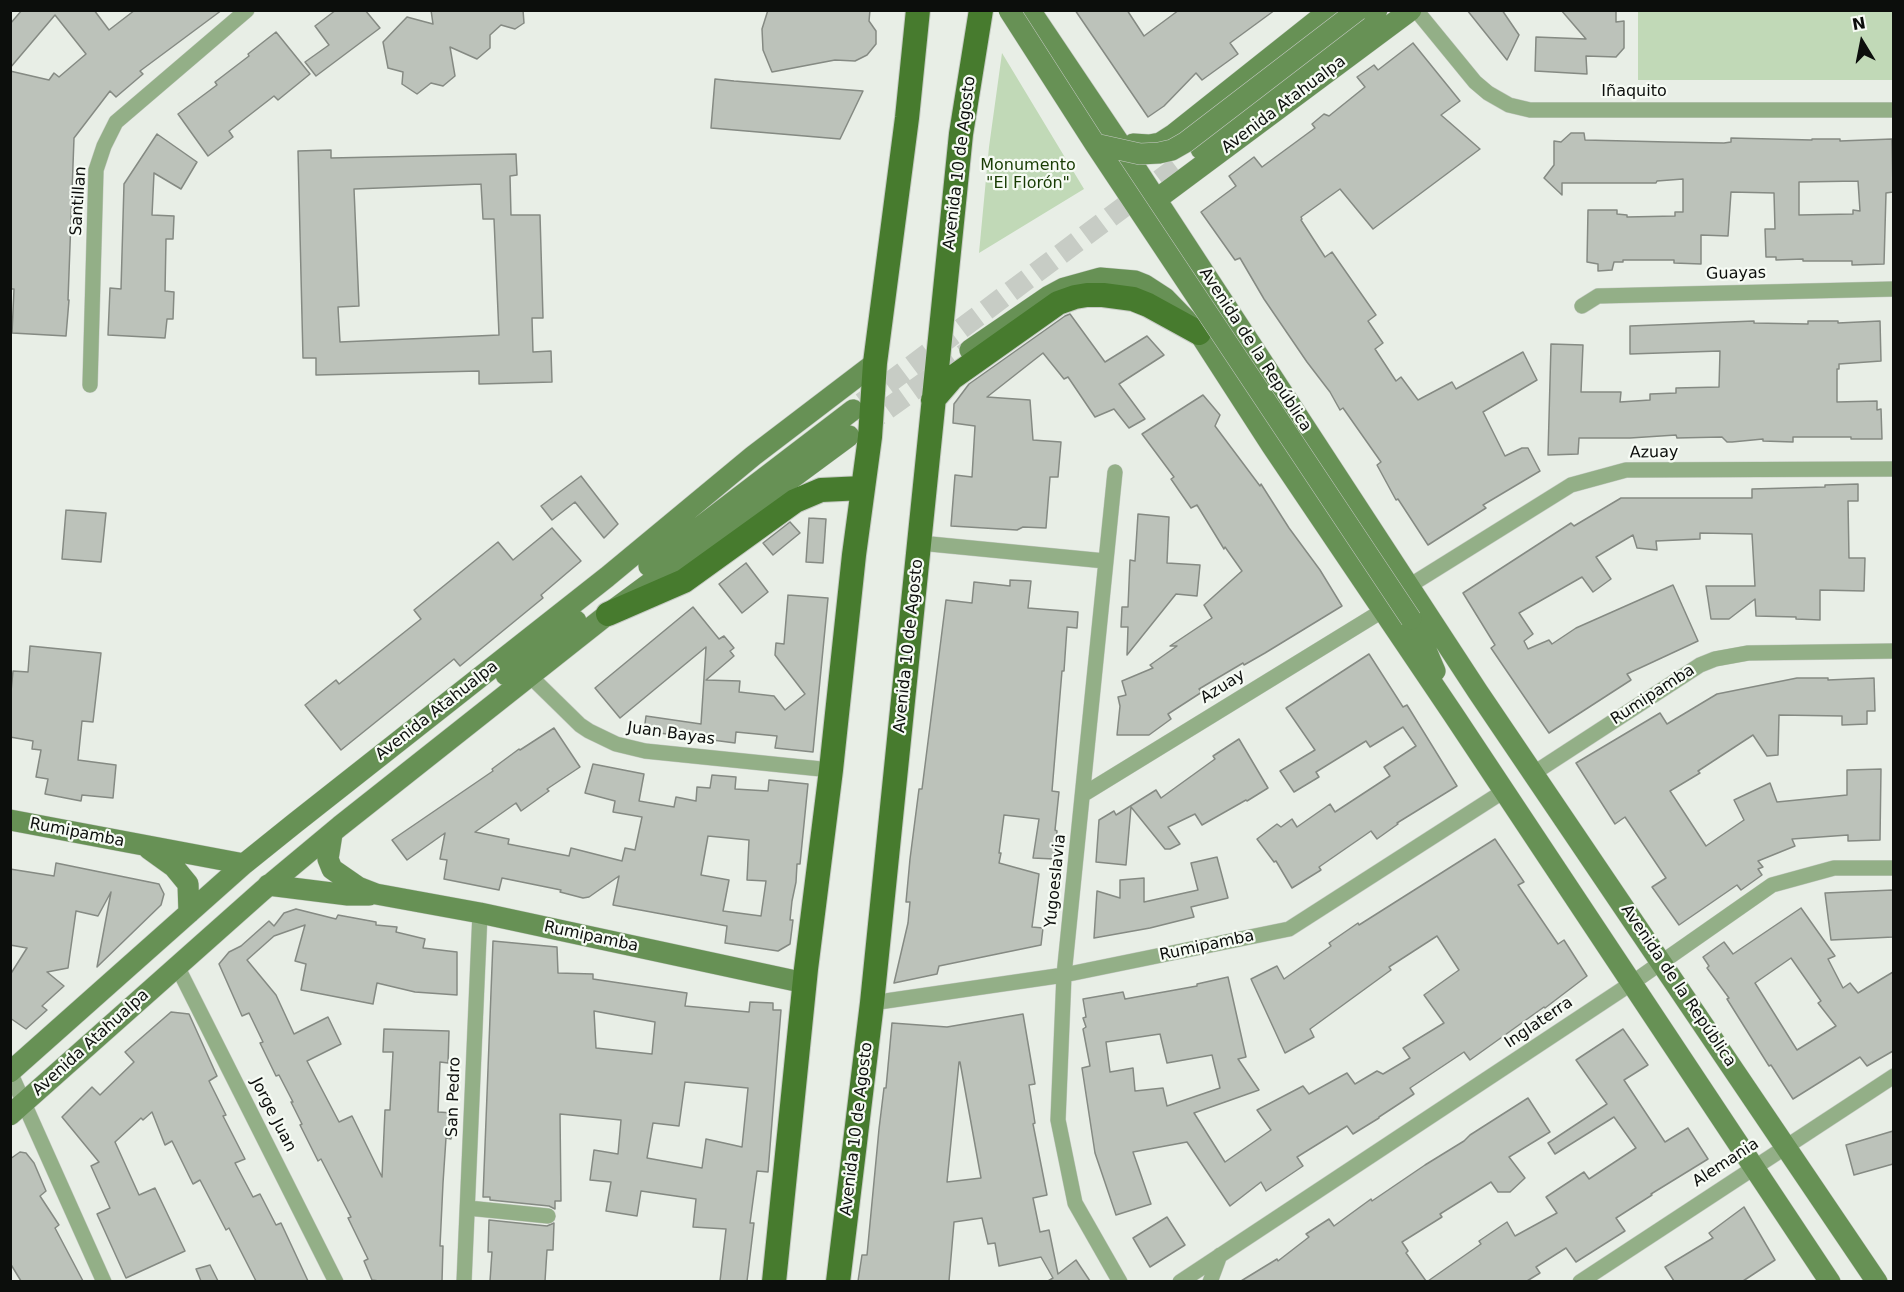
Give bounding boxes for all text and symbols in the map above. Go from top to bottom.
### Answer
north arrow [1832,12,1892,72]
text: N [1851,13,1867,34]
street label: Avenida Atahualpa [1218,52,1350,158]
street label: Avenida 10 de Agosto [940,75,980,251]
street label: Iñaquito [1601,82,1667,102]
park label: Monumento "El Florón" [980,156,1076,194]
street label: Santillan [67,166,91,236]
street label: Avenida de la República [1195,264,1315,436]
street label: Guayas [1706,264,1766,284]
street label: Azuay [1629,443,1679,463]
street label: Avenida 10 de Agosto [890,558,928,734]
street label: Avenida Atahualpa [372,657,502,765]
street label: Rumipamba [1607,661,1699,729]
street label: Azuay [1197,666,1249,708]
street label: Juan Bayas [626,718,716,750]
street label: Rumipamba [28,814,126,852]
street label: Yugoeslavia [1042,833,1070,929]
street label: Avenida de la República [1616,901,1740,1071]
street label: Rumipamba [542,918,640,956]
street label: Rumipamba [1158,927,1256,965]
street label: Avenida Atahualpa [29,986,153,1100]
street label: Inglaterra [1501,993,1577,1053]
street label: Avenida 10 de Agosto [837,1041,877,1217]
street label: San Pedro [443,1057,465,1137]
street label: Jorge Juan [246,1075,300,1155]
street label: Alemania [1689,1135,1763,1191]

